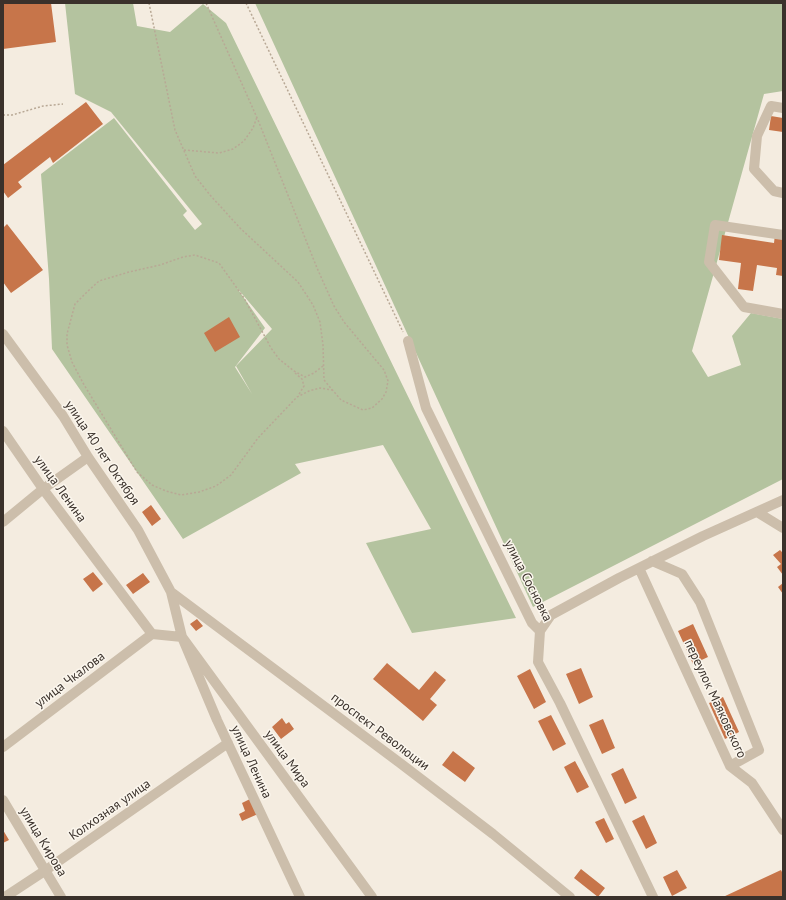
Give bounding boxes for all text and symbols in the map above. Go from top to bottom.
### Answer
street label: улица 40 лет Октября [61,398,143,508]
street label: улица Ленина [31,453,89,525]
street label: улица Сосновка [501,538,555,624]
street label: переулок Маяковского [681,637,749,761]
street label: улица Чкалова [32,649,108,711]
street label: проспект Революции [328,690,432,774]
street label: улица Ленина [227,723,275,801]
street label: улица Мира [261,727,313,791]
street label: Колхозная улица [66,776,154,844]
street label: улица Кирова [16,804,70,880]

